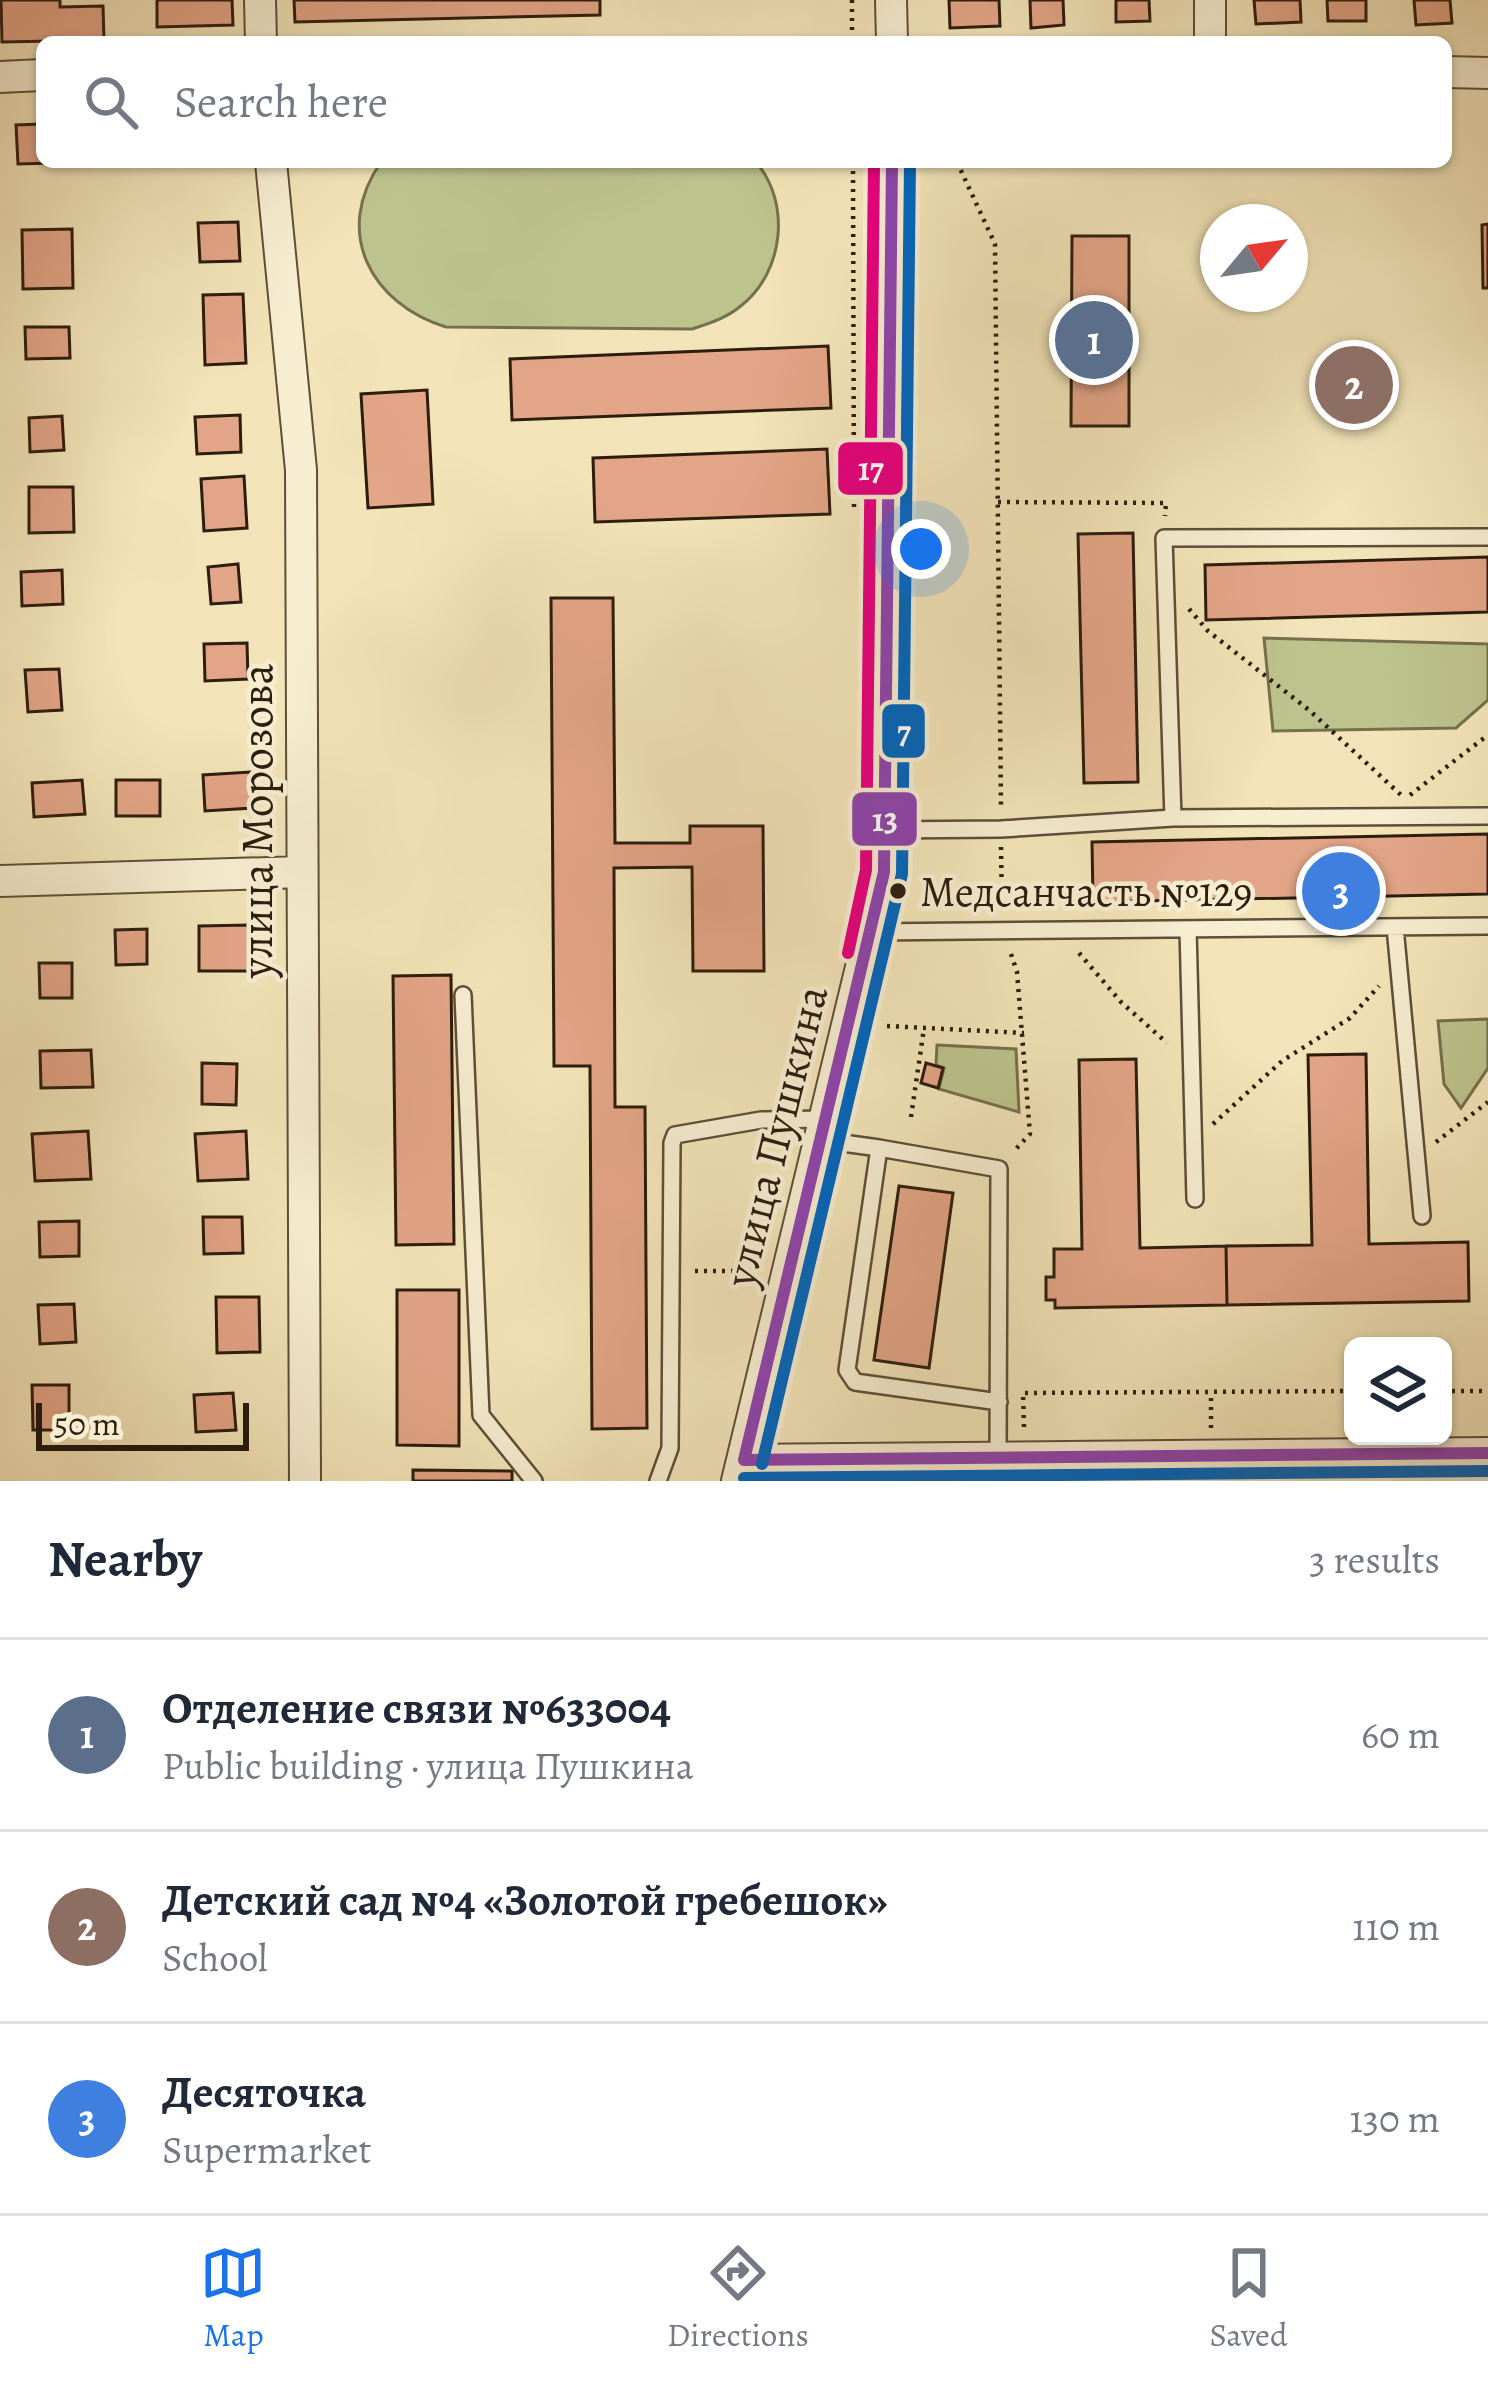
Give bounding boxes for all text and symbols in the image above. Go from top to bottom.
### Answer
search box [36,36,1452,168]
icon: search [78,69,144,135]
text: Search here [174,71,388,133]
north arrow [1200,204,1308,312]
pin: 1 [1055,295,1133,385]
pin: 2 [1315,340,1393,430]
line badge: 17 [836,440,905,497]
text: 17 [858,446,885,491]
your location [891,519,951,579]
street label: улица Морозова [226,664,288,979]
line badge: 7 [880,702,927,760]
text: 7 [897,709,912,754]
line badge: 13 [850,790,919,848]
text: 13 [872,797,898,842]
pin: 3 [1302,846,1380,936]
place label: Медсанчасть №129 [920,863,1252,920]
marker: Медсанчасть №129 [887,880,909,902]
street label: улица Пушкина [708,979,843,1294]
map controls [1344,1337,1452,1445]
button: layers [1344,1337,1452,1445]
scale bar [36,1397,249,1450]
text: 50 m [54,1401,120,1446]
text: Nearby [48,1524,202,1594]
text: 3 results [1309,1533,1440,1586]
text: Отделение связи №633004 [162,1677,671,1739]
text: 1 [80,1708,94,1761]
text: 60 m [1361,1708,1440,1761]
text: Public building · улица Пушкина [162,1739,694,1792]
text: Детский сад №4 «Золотой гребешок» [162,1869,888,1931]
text: 2 [78,1900,96,1953]
text: 110 m [1352,1900,1440,1953]
text: School [162,1931,268,1984]
text: Десяточка [162,2061,366,2123]
text: 3 [79,2092,95,2145]
text: 130 m [1349,2092,1440,2145]
text: Supermarket [162,2123,371,2176]
tab: Map [200,2240,266,2357]
tab: Directions [667,2240,809,2357]
tab: Saved [1209,2240,1288,2357]

